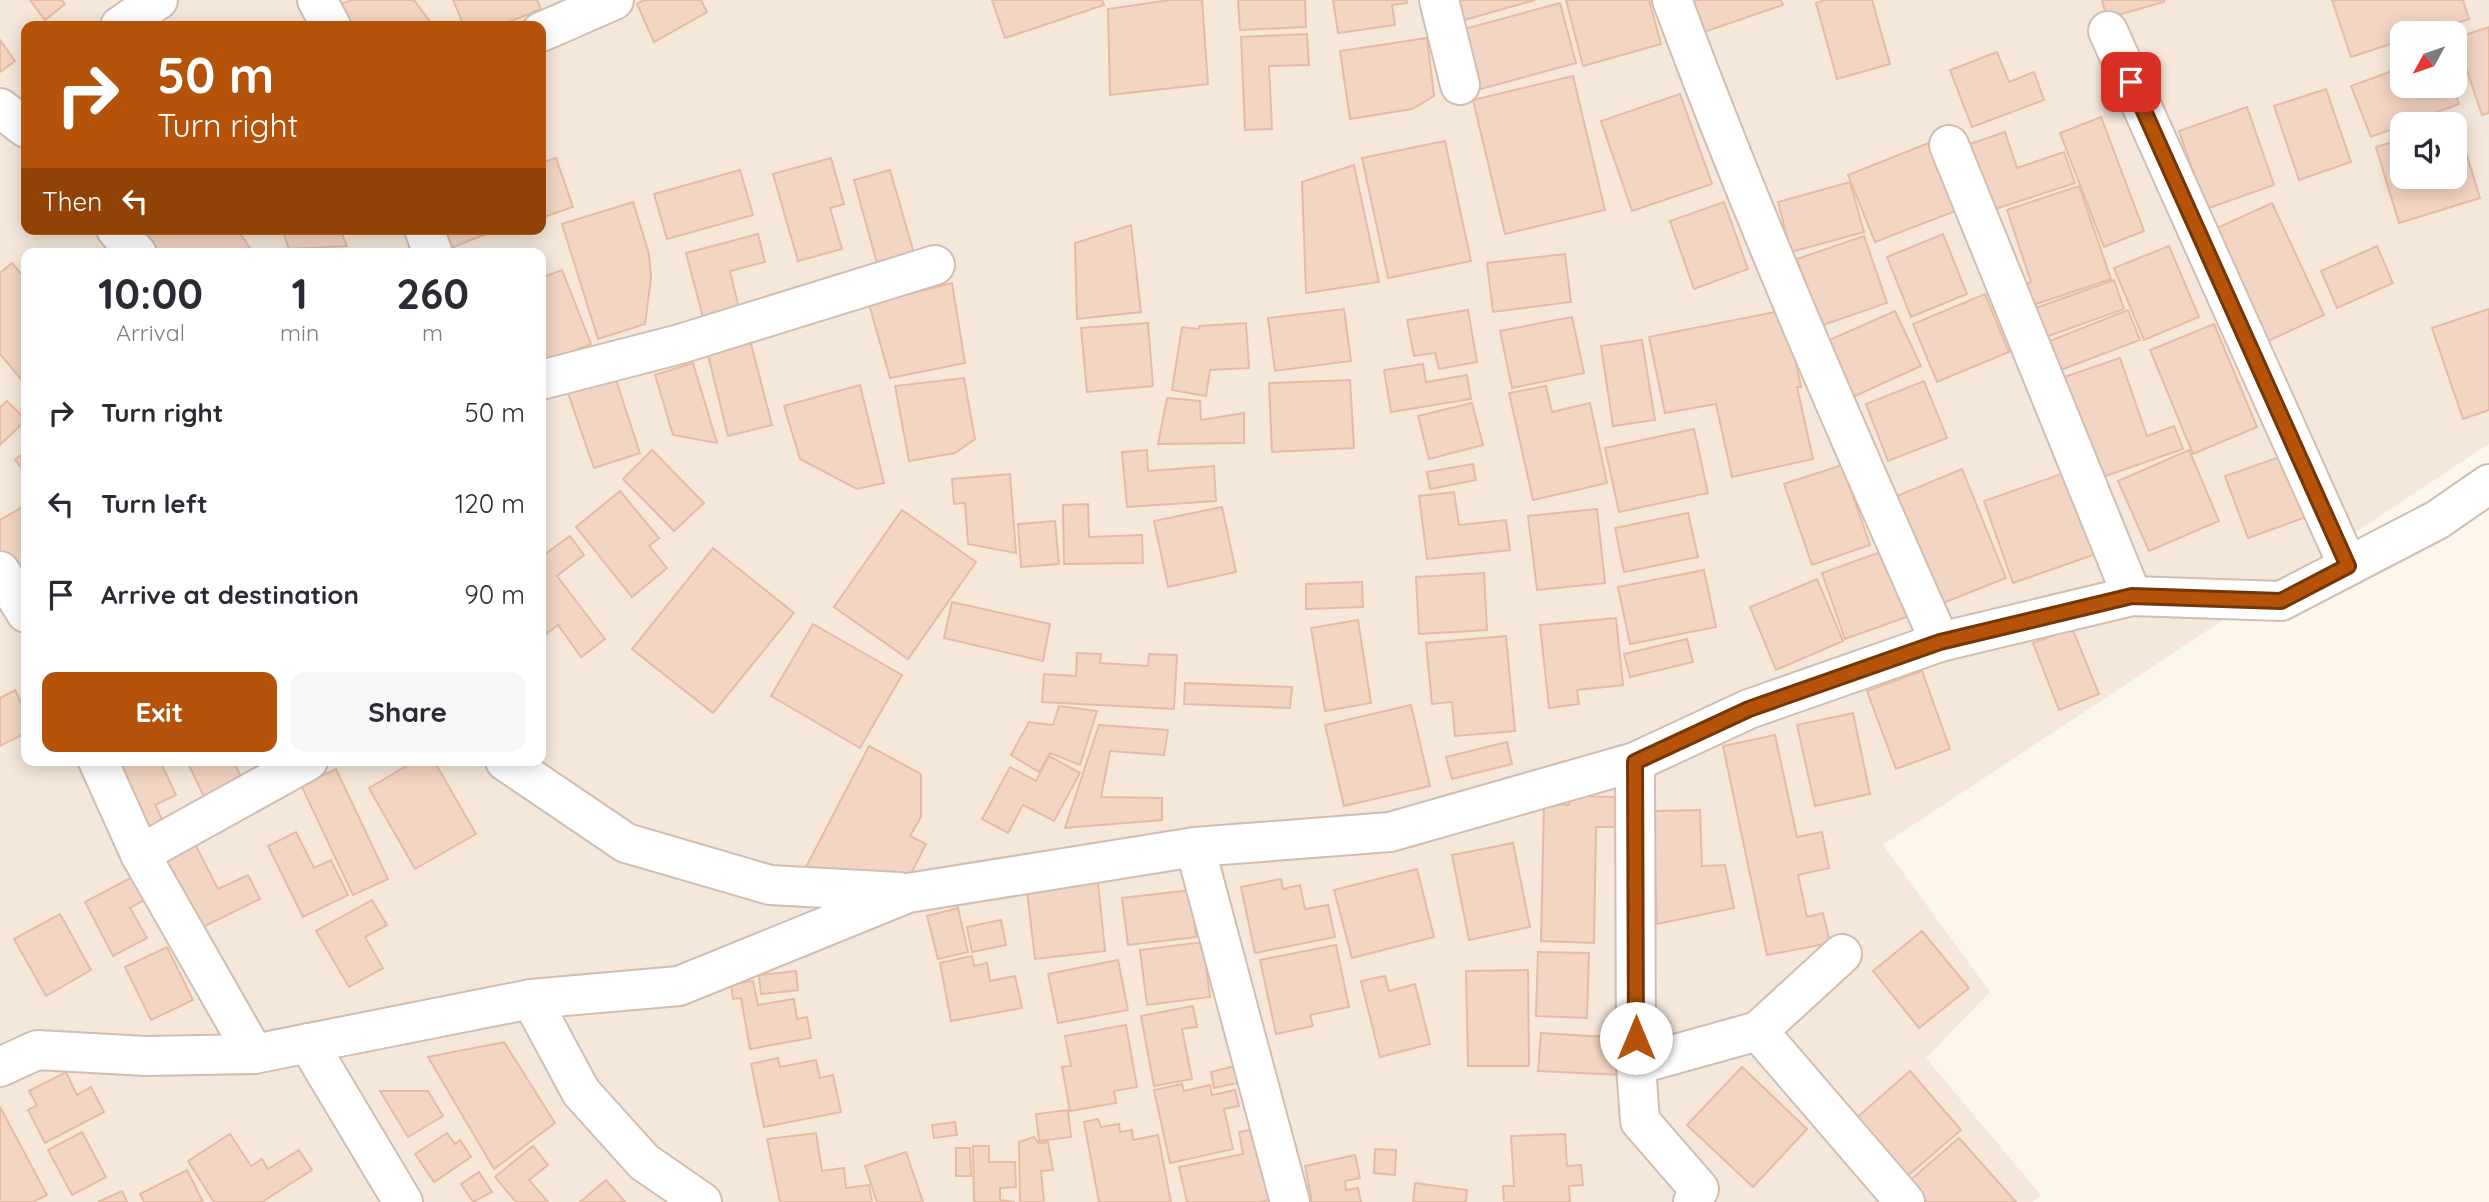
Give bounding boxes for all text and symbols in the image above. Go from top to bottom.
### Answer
north arrow [2390,21,2468,98]
map controls [2390,21,2467,189]
text: 50 m [157,44,274,105]
icon: right [42,49,133,140]
pin [2101,52,2161,112]
icon: arrive [2112,63,2150,101]
text: Turn right [157,105,298,145]
button: sound [2390,112,2467,189]
icon: left [116,182,154,220]
text: Then [42,185,102,218]
text: 10:00 [98,267,203,320]
text: 1 [291,267,308,320]
text: 260 [396,267,469,320]
text: Arrival [116,318,185,347]
text: min [280,318,319,347]
text: m [422,318,443,347]
icon: right [42,394,80,432]
text: Turn right [101,396,223,429]
text: 50 m [465,396,525,429]
icon: left [42,485,80,523]
text: Turn left [101,487,208,520]
text: 120 m [455,487,525,520]
icon: arrive [42,576,80,614]
text: Arrive at destination [101,578,359,611]
text: 90 m [464,578,525,611]
button: Exit [42,672,277,752]
button: Share [291,672,525,752]
position arrow [1599,1001,1673,1075]

